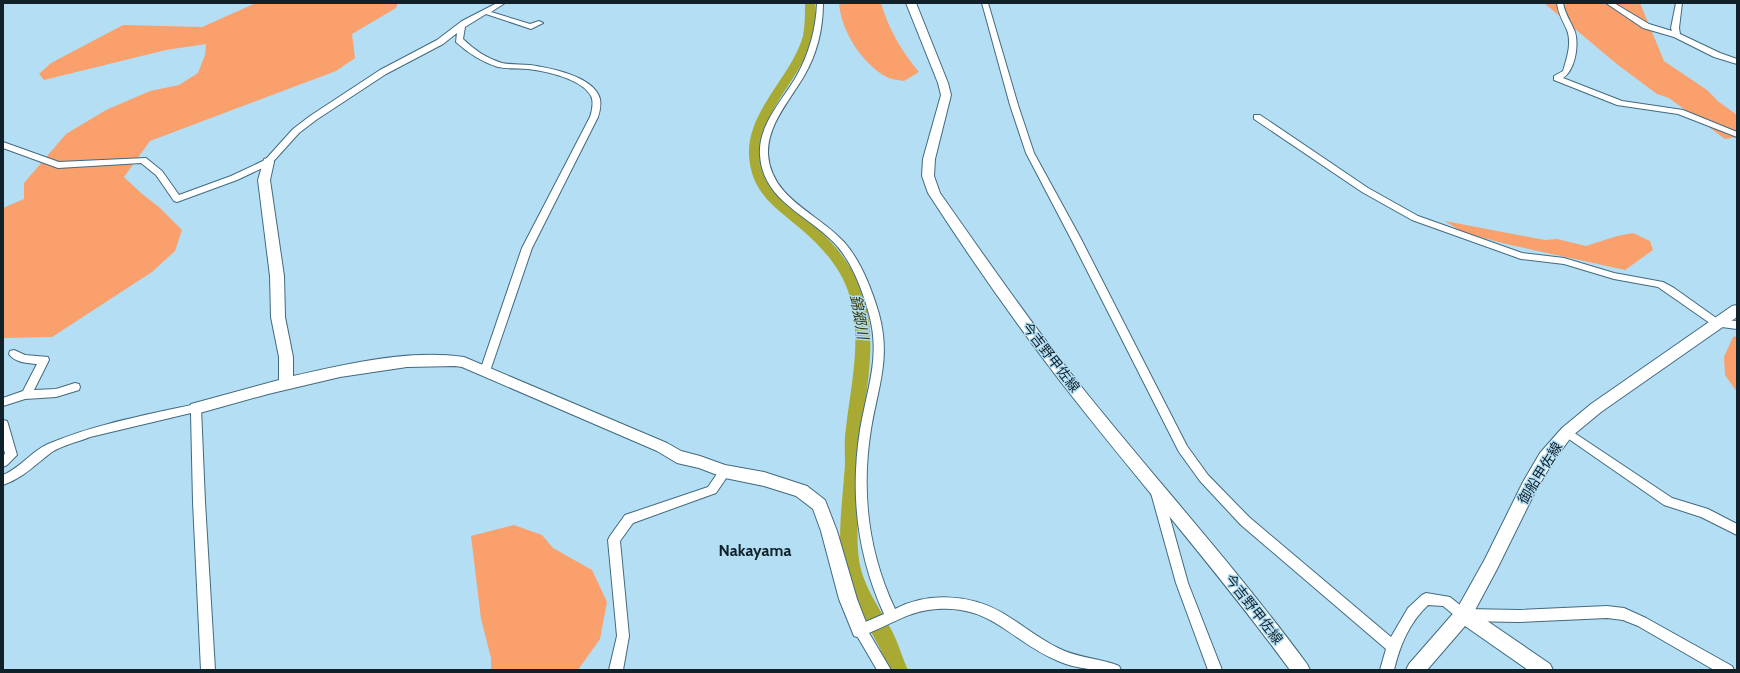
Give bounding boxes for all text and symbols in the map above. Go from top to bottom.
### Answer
water label: 錦郷川 [846,293,872,343]
street label: 今吉野甲佐線 [1018,318,1084,396]
street label: 御船甲佐線 [1514,439,1566,507]
district label: Nakayama [719,541,791,560]
street label: 今吉野甲佐線 [1221,570,1287,648]

